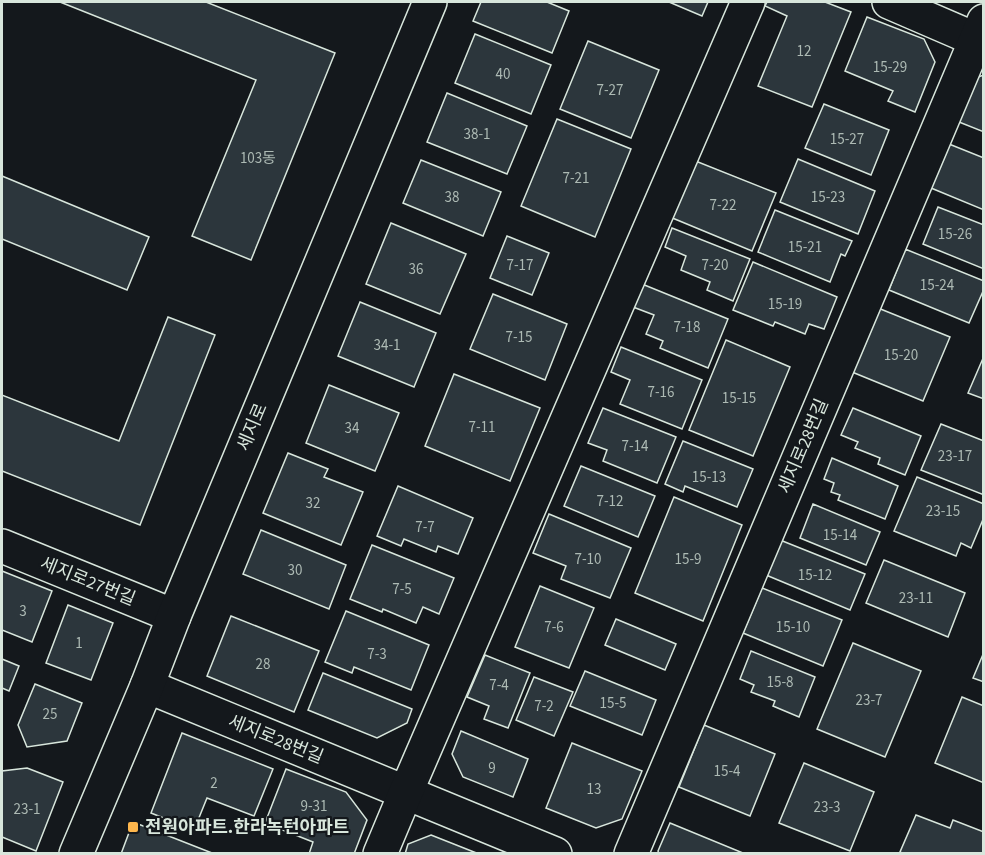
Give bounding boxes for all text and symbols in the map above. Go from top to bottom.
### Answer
house number: 12 [797,41,811,62]
house number: 15-29 [873,57,907,78]
house number: 40 [496,64,510,85]
house number: 7-27 [596,80,624,101]
house number: 38-1 [463,124,491,145]
house number: 15-27 [830,129,864,150]
house number: 103동 [240,148,276,169]
house number: 7-21 [562,168,590,189]
house number: 38 [445,187,459,208]
house number: 15-23 [811,187,845,208]
house number: 7-22 [709,195,737,216]
house number: 15-26 [938,224,972,245]
house number: 15-21 [788,237,822,258]
house number: 7-17 [506,255,534,276]
house number: 7-20 [701,255,729,276]
house number: 36 [409,259,423,280]
house number: 15-24 [920,275,955,296]
house number: 15-19 [768,294,802,315]
house number: 7-18 [673,317,701,338]
house number: 7-15 [505,327,533,348]
house number: 34-1 [373,335,401,356]
house number: 15-20 [884,345,918,366]
house number: 7-16 [647,382,675,403]
house number: 15-15 [722,388,756,409]
street label: 세지로28번길 [772,395,835,497]
street label: 세지로 [231,399,274,455]
house number: 7-11 [468,417,496,438]
house number: 34 [345,418,360,439]
house number: 7-14 [621,436,649,457]
house number: 23-17 [938,446,972,467]
house number: 15-13 [692,467,726,488]
house number: 7-12 [596,491,624,512]
house number: 32 [306,493,320,514]
house number: 23-15 [926,501,960,522]
house number: 7-7 [415,517,435,538]
house number: 15-14 [823,525,858,546]
house number: 7-10 [574,549,602,570]
house number: 15-9 [674,549,702,570]
street label: 세지로27번길 [36,551,139,612]
house number: 30 [288,560,302,581]
house number: 15-12 [798,565,832,586]
house number: 7-5 [392,579,412,600]
house number: 23-11 [899,588,933,609]
house number: 3 [19,601,27,622]
house number: 7-6 [544,617,564,638]
house number: 15-10 [776,617,810,638]
house number: 1 [75,633,83,654]
house number: 7-3 [367,644,387,665]
house number: 28 [256,654,270,675]
house number: 15-8 [766,672,794,693]
house number: 7-4 [489,675,509,696]
house number: 23-7 [855,690,883,711]
house number: 15-5 [599,693,627,714]
house number: 7-2 [534,696,554,717]
house number: 25 [43,704,57,725]
street label: 세지로28번길 [224,709,327,770]
house number: 9 [488,758,496,779]
house number: 15-4 [713,761,741,782]
house number: 2 [210,773,218,794]
house number: 13 [587,779,601,800]
house number: 9-31 [300,796,328,817]
house number: 23-3 [813,797,841,818]
house number: 23-1 [13,799,41,820]
place label: 전원아파트.한라녹턴아파트 [145,815,349,840]
marker: 전원아파트.한라녹턴아파트 [126,820,140,834]

